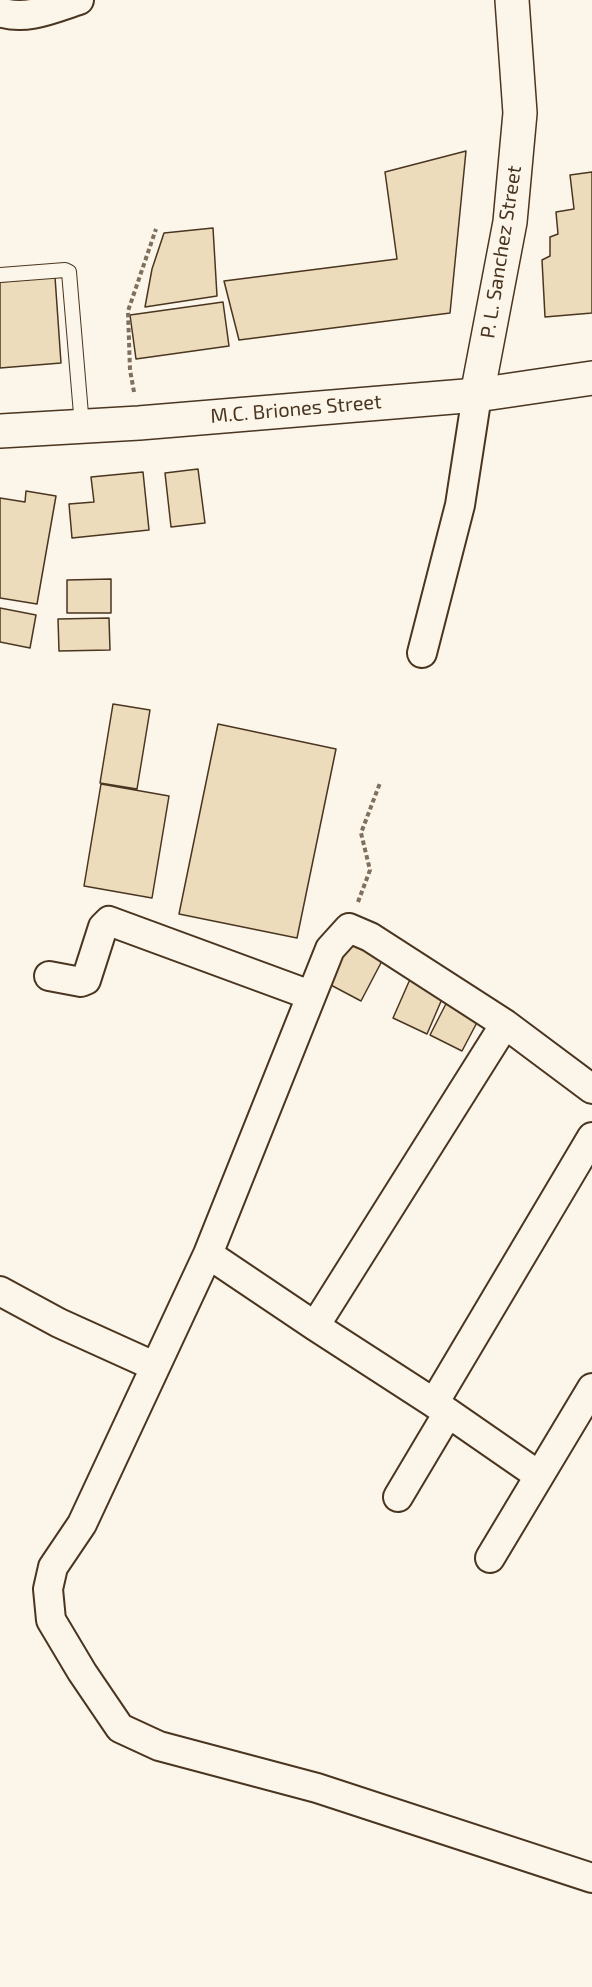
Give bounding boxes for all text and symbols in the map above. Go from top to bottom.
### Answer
street label: P. L. Sanchez Street [475,164,527,340]
street label: M.C. Briones Street [209,390,383,428]

